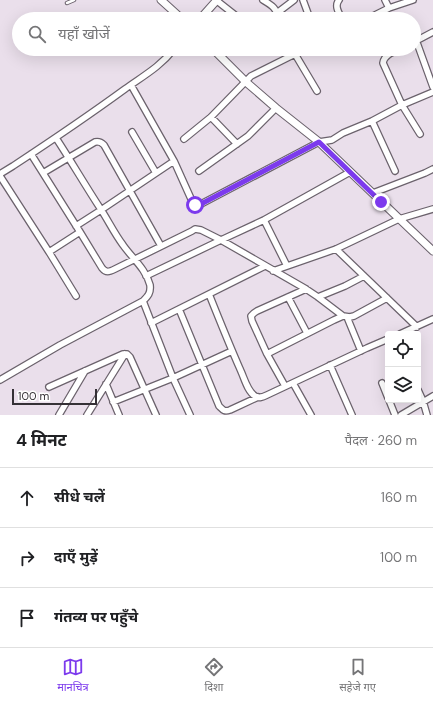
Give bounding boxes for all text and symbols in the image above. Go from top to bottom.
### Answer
search box [12,12,421,56]
icon: search [26,23,48,45]
text: यहाँ खोजें [58,24,110,44]
route end [372,193,390,211]
route start [186,196,204,214]
map controls [385,331,421,403]
button: locate [385,331,421,367]
button: layers [385,367,421,403]
scale bar [12,387,97,406]
text: 100 m [18,389,49,403]
text: 4 मिनट [16,429,67,451]
text: पैदल · 260 m [345,432,417,449]
icon: ahead [16,487,38,509]
text: सीधे चलें [54,487,105,507]
text: 160 m [381,489,417,506]
icon: right [16,547,38,569]
text: दाएँ मुड़ें [54,547,98,567]
text: 100 m [380,549,417,566]
icon: arrive [16,607,38,629]
text: गंतव्य पर पहुँचे [54,607,138,627]
tab: मानचित्र [57,656,89,695]
tab: दिशा [203,656,225,695]
tab: सहेजे गए [339,656,376,695]

